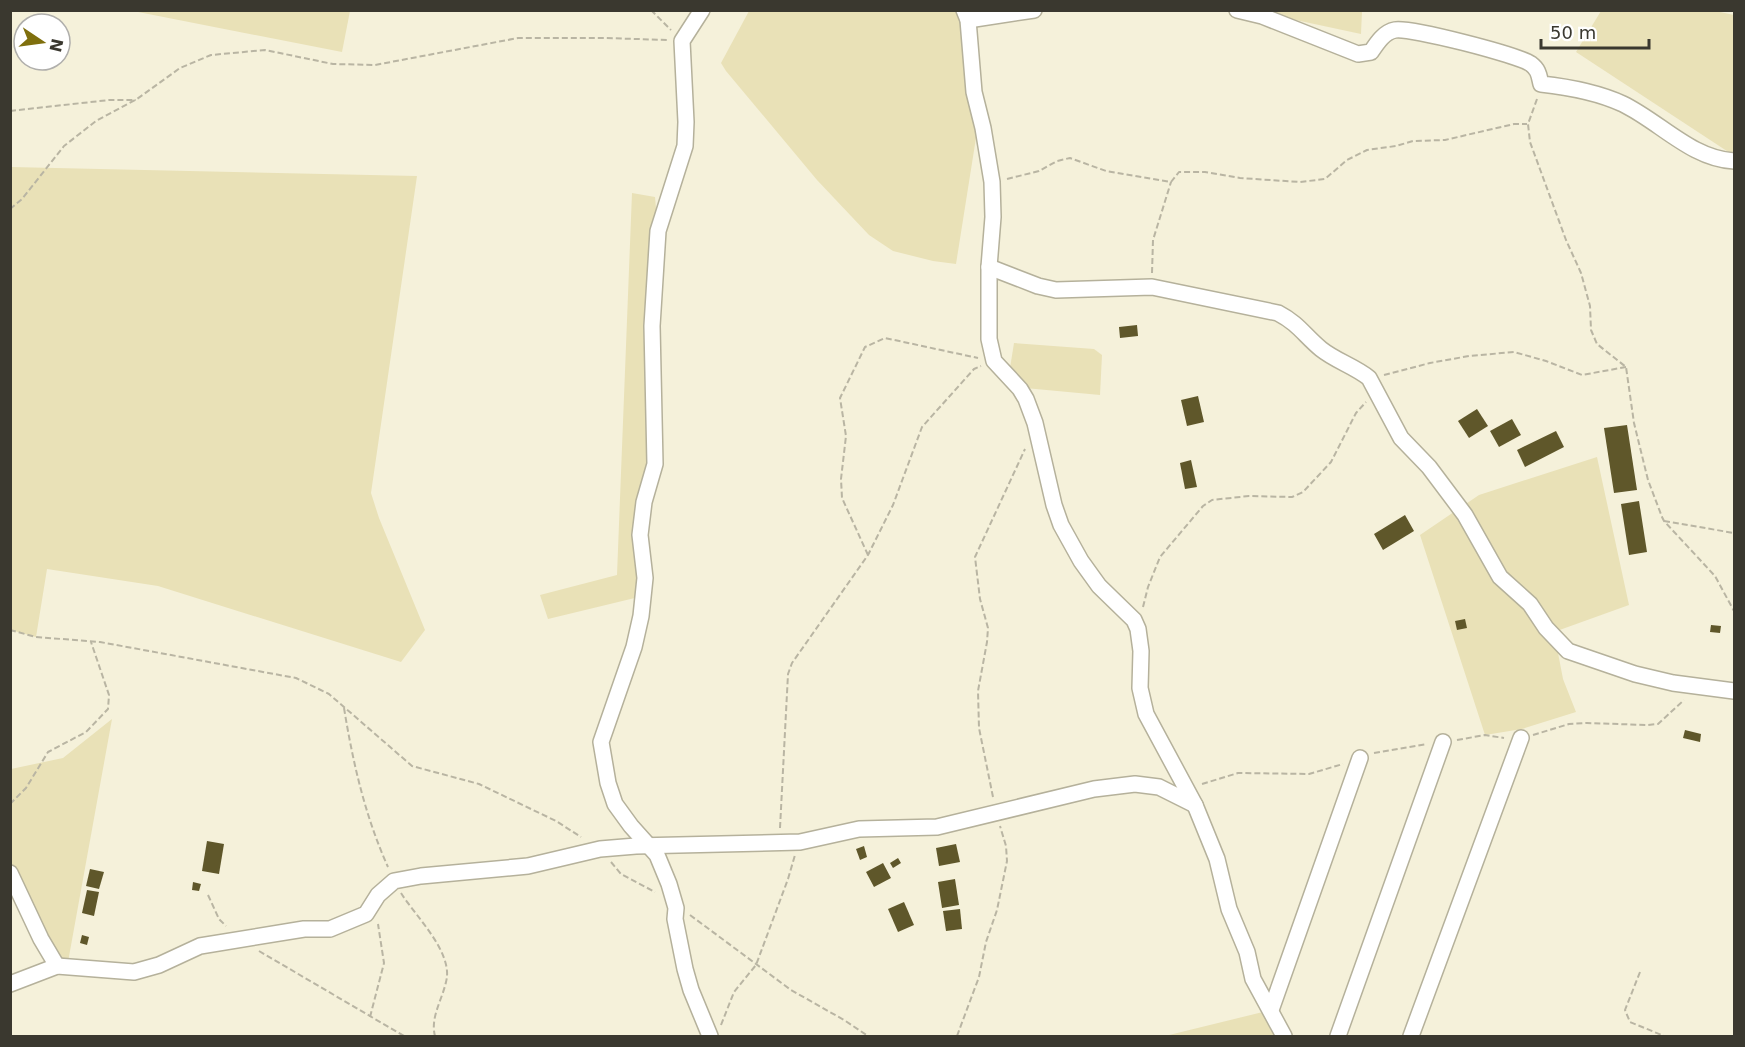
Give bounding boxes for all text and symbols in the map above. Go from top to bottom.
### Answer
north arrow [12,12,72,72]
scale bar [1541,12,1649,50]
text: 50 m [1550,22,1596,43]
text: N [45,37,67,54]

